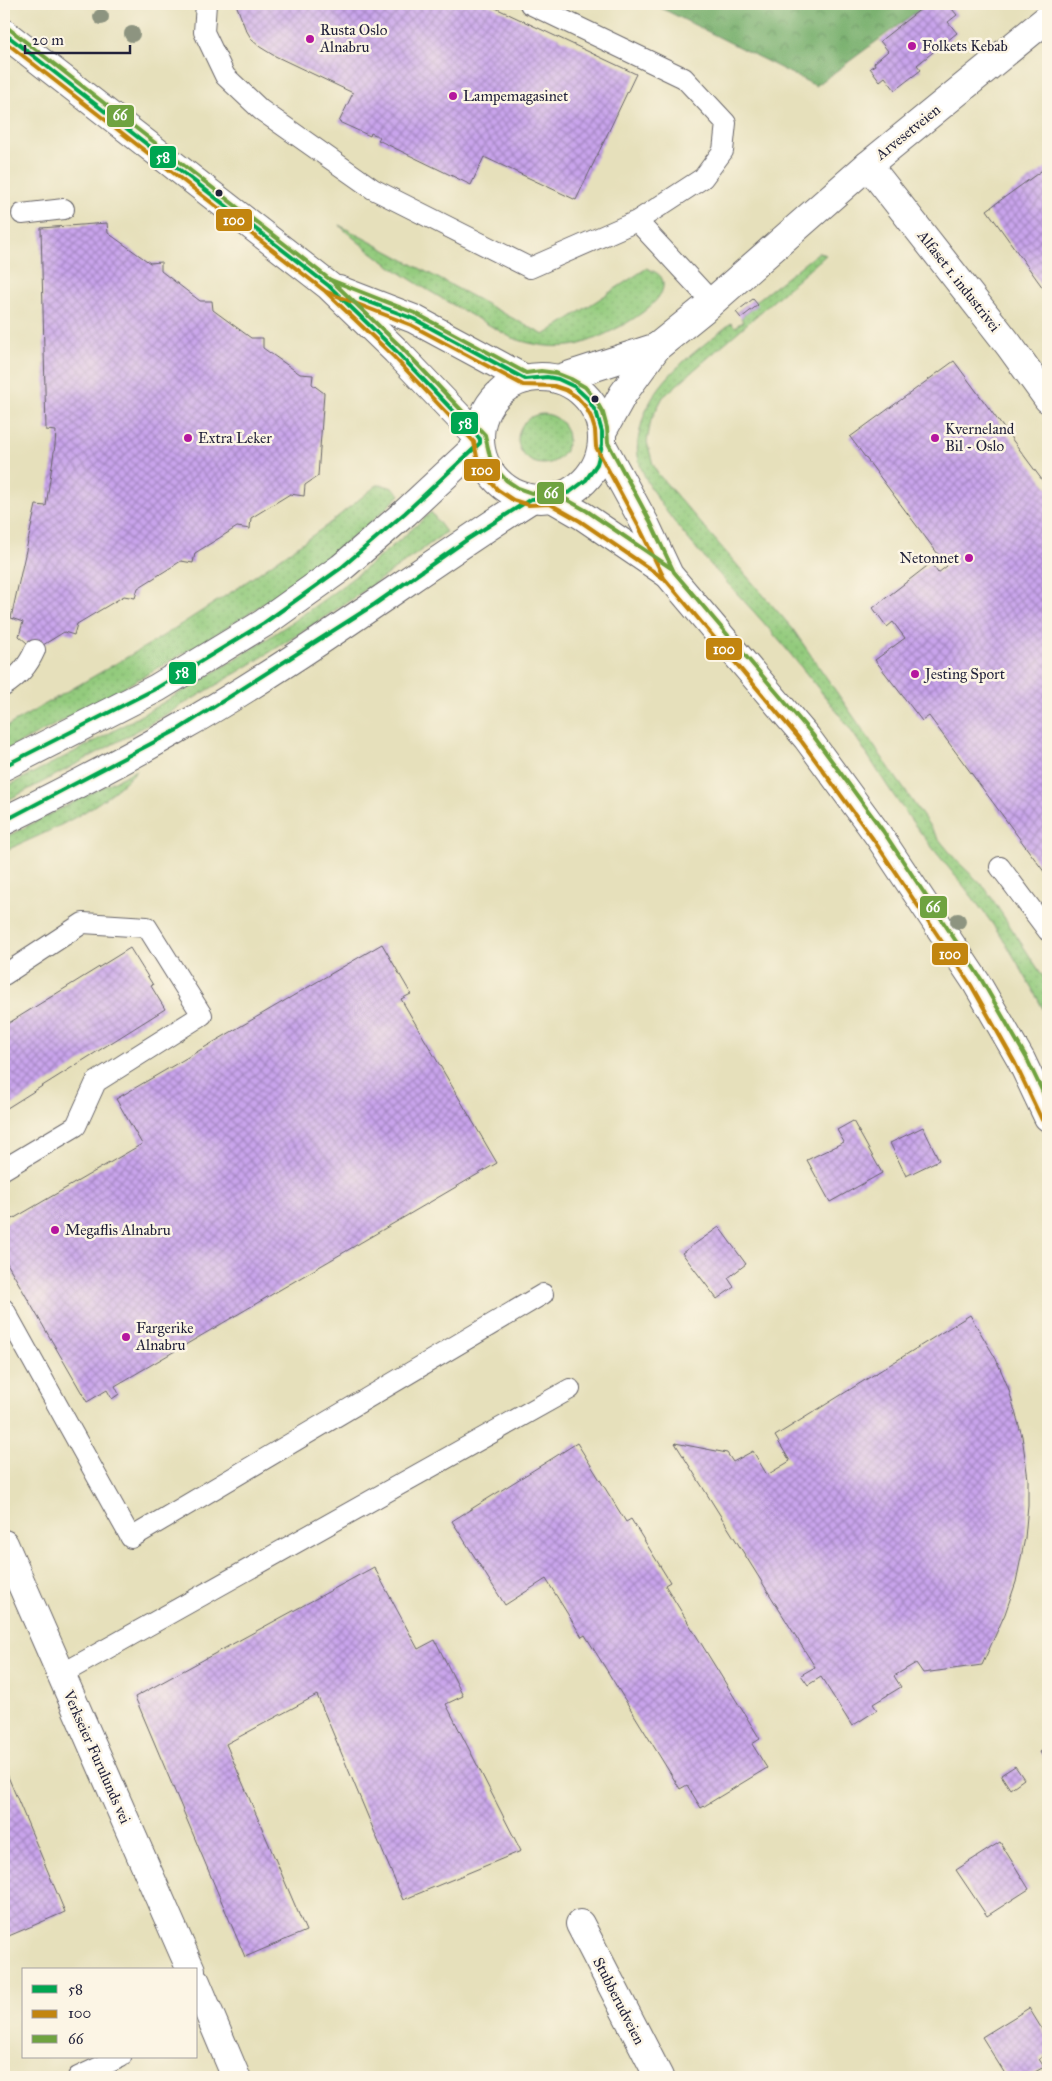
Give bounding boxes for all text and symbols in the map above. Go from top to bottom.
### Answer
place label: Rusta Oslo Alnabru [319,21,388,56]
scale bar [25,22,130,54]
text: 20 m [32,31,64,49]
marker: Rusta Oslo Alnabru [304,33,316,45]
place label: Folkets Kebab [922,37,1008,55]
marker: Folkets Kebab [906,40,918,52]
place label: Lampemagasinet [463,87,569,105]
marker: Lampemagasinet [447,90,459,102]
street label: Arvesetveien [871,100,944,164]
line badge: 66 [106,104,135,128]
text: 66 [113,107,128,124]
line badge: 58 [149,145,177,169]
text: 58 [156,149,170,166]
unlabelled marker [214,188,224,198]
line badge: 100 [215,208,253,232]
text: 100 [223,212,245,229]
street label: Alfaset 1. industrivei [913,226,1004,335]
unlabelled marker [590,394,600,404]
line badge: 58 [450,411,479,435]
text: 58 [458,415,472,432]
place label: Kverneland Bil - Oslo [945,420,1015,455]
place label: Extra Leker [198,429,272,447]
marker: Extra Leker [182,432,194,444]
marker: Kverneland Bil - Oslo [929,432,941,444]
line badge: 100 [463,458,501,482]
text: 100 [471,462,493,479]
line badge: 66 [536,481,565,505]
text: 66 [544,485,559,502]
place label: Netonnet [899,549,960,567]
marker: Netonnet [963,552,975,564]
line badge: 100 [705,637,743,661]
text: 100 [713,641,735,658]
line badge: 58 [168,661,197,685]
text: 58 [175,664,189,681]
place label: Jesting Sport [923,665,1006,684]
marker: Jesting Sport [909,668,921,680]
line badge: 66 [919,895,948,919]
text: 66 [926,899,941,916]
line badge: 100 [931,942,969,966]
text: 100 [939,946,961,963]
place label: Megaflis Alnabru [65,1221,171,1239]
marker: Megaflis Alnabru [49,1224,61,1236]
place label: Fargerike Alnabru [135,1319,194,1354]
marker: Fargerike Alnabru [120,1331,132,1343]
street label: Verkseier Furulunds vei [59,1687,135,1826]
street label: Stubberudveien [589,1954,649,2048]
legend [22,1968,198,2058]
text: 58 [68,1980,83,1998]
text: 100 [68,2004,91,2022]
text: 66 [68,2030,85,2048]

